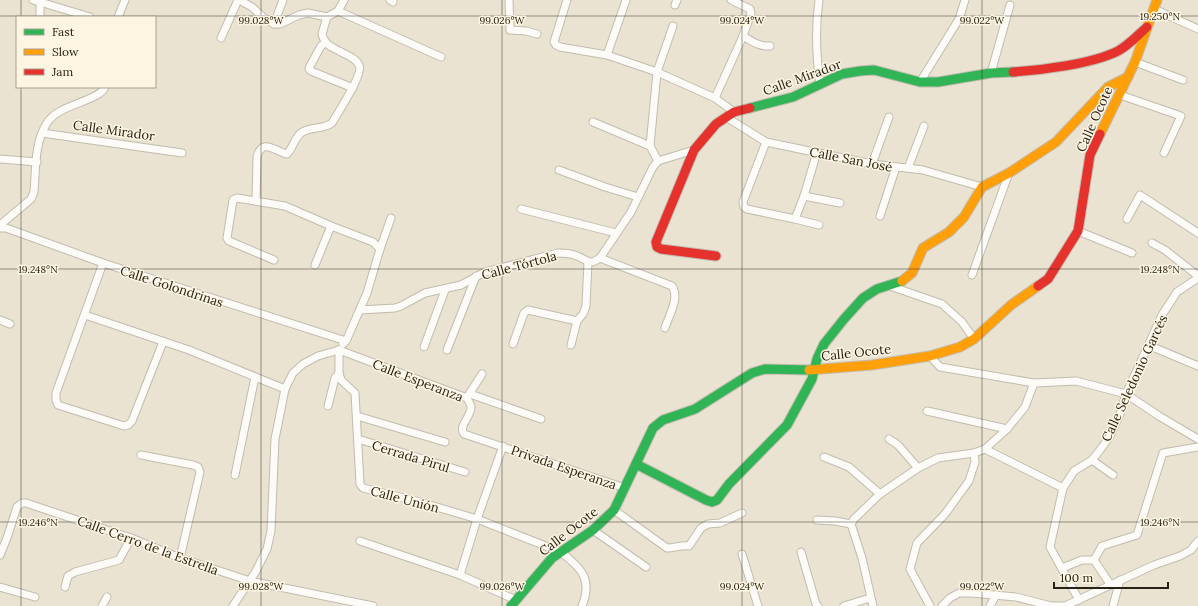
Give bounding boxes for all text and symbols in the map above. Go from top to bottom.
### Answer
text: 19.250°N [1140,10,1181,23]
text: 99.028°W [239,14,284,27]
text: 99.026°W [480,14,526,27]
text: 99.024°W [720,14,765,27]
text: 99.022°W [960,14,1005,27]
legend [16,16,156,88]
text: Fast [52,24,75,39]
text: Slow [52,44,79,59]
street label: Calle Mirador [761,55,844,100]
text: Jam [51,64,73,79]
street label: Calle Ocote [1072,84,1116,155]
street label: Calle Mirador [72,116,156,145]
street label: Calle San José [808,143,894,176]
street label: Calle Tórtola [480,247,559,284]
street label: Calle Golondrinas [118,262,226,311]
text: 19.248°N [18,263,58,276]
text: 19.248°N [1140,263,1180,276]
street label: Calle Seledonio Garcés [1098,312,1171,444]
street label: Calle Ocote [820,340,892,365]
street label: Calle Esperanza [370,355,466,406]
street label: Cerrada Pirul [370,437,452,476]
street label: Privada Esperanza [509,441,619,494]
street label: Calle Unión [369,482,441,517]
street label: Calle Ocote [535,503,601,560]
street label: Calle Cerro de la Estrella [75,512,221,579]
text: 19.246°N [18,516,58,529]
text: 19.246°N [1140,516,1180,529]
scale bar [1054,564,1168,590]
text: 100 m [1060,570,1093,585]
text: 99.028°W [239,580,284,593]
text: 99.026°W [480,580,526,593]
text: 99.024°W [720,580,765,593]
text: 99.022°W [960,580,1005,593]

